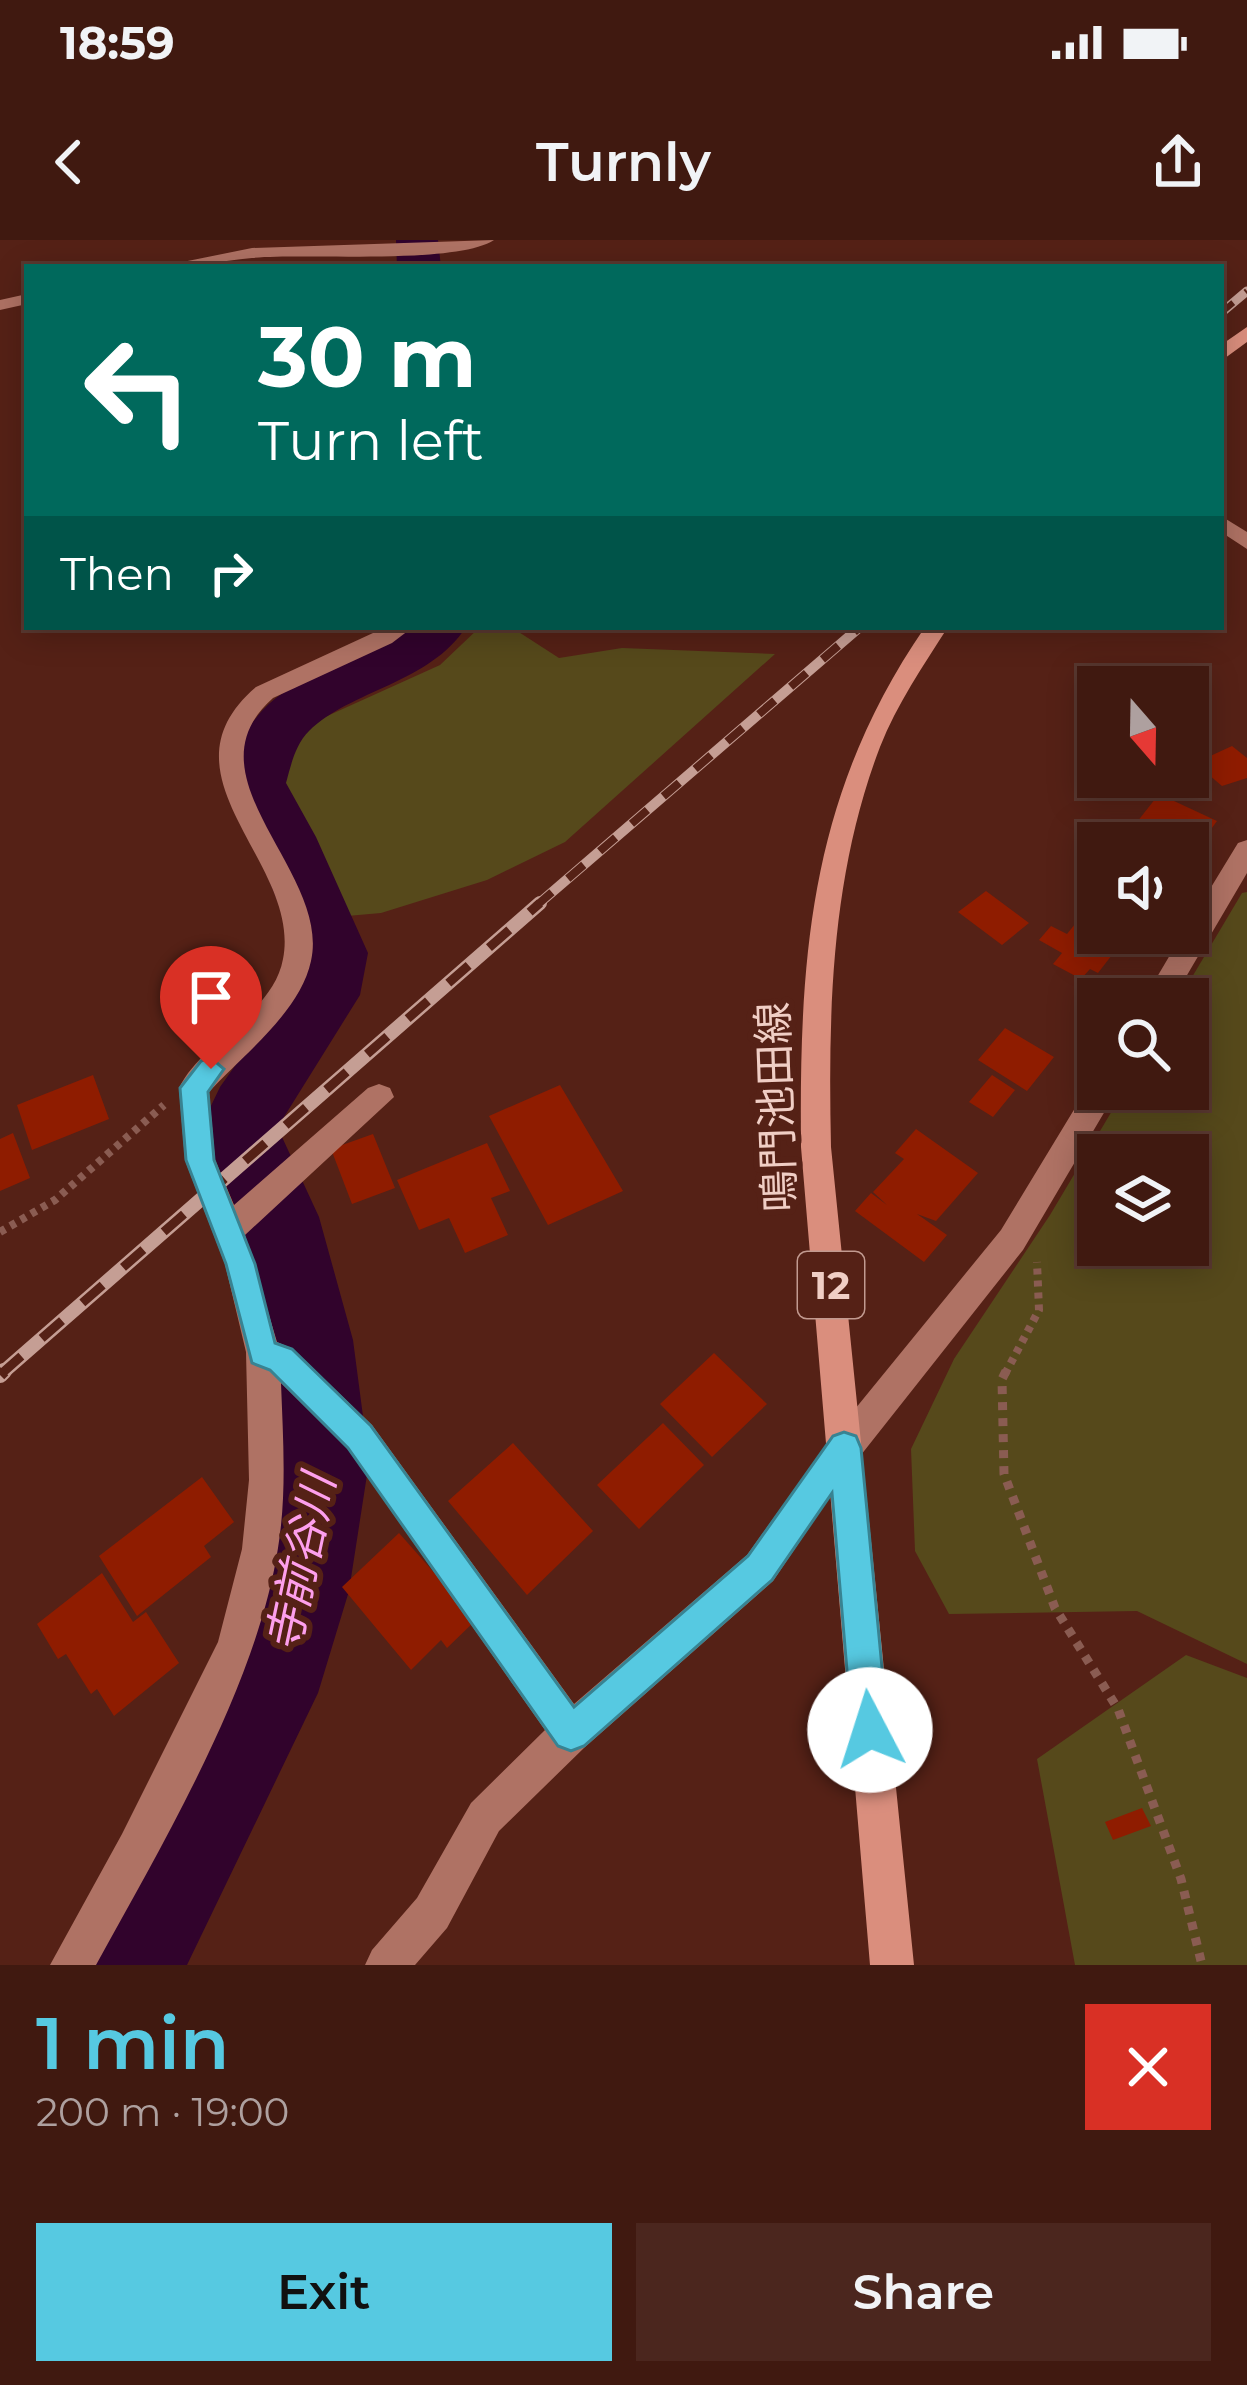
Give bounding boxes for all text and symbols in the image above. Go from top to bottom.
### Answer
text: 18:59 [60,15,175,70]
icon: back [36,129,102,195]
text: Turnly [536,129,711,195]
icon: share [1145,129,1211,195]
text: 30 m [258,306,477,408]
icon: left [60,312,216,468]
text: Turn left [258,408,484,474]
icon: right [198,540,264,606]
text: Then [60,546,174,601]
north arrow [1077,666,1209,798]
map controls [1077,666,1209,1266]
button: sound [1077,822,1209,954]
pin [160,946,262,1069]
icon: arrive [178,964,244,1030]
button: search [1077,978,1209,1110]
street label: 鳴門池田線 [746,1001,806,1213]
button: layers [1077,1134,1209,1266]
road number: 12 [798,1252,864,1318]
water label: 寺前谷川 [254,1465,346,1657]
position arrow [807,1667,933,1793]
text: 1 min [36,1999,229,2087]
button: close [1085,2004,1211,2130]
text: 200 m · 19:00 [36,2088,289,2136]
button: Exit [36,2223,612,2361]
button: Share [636,2223,1211,2361]

